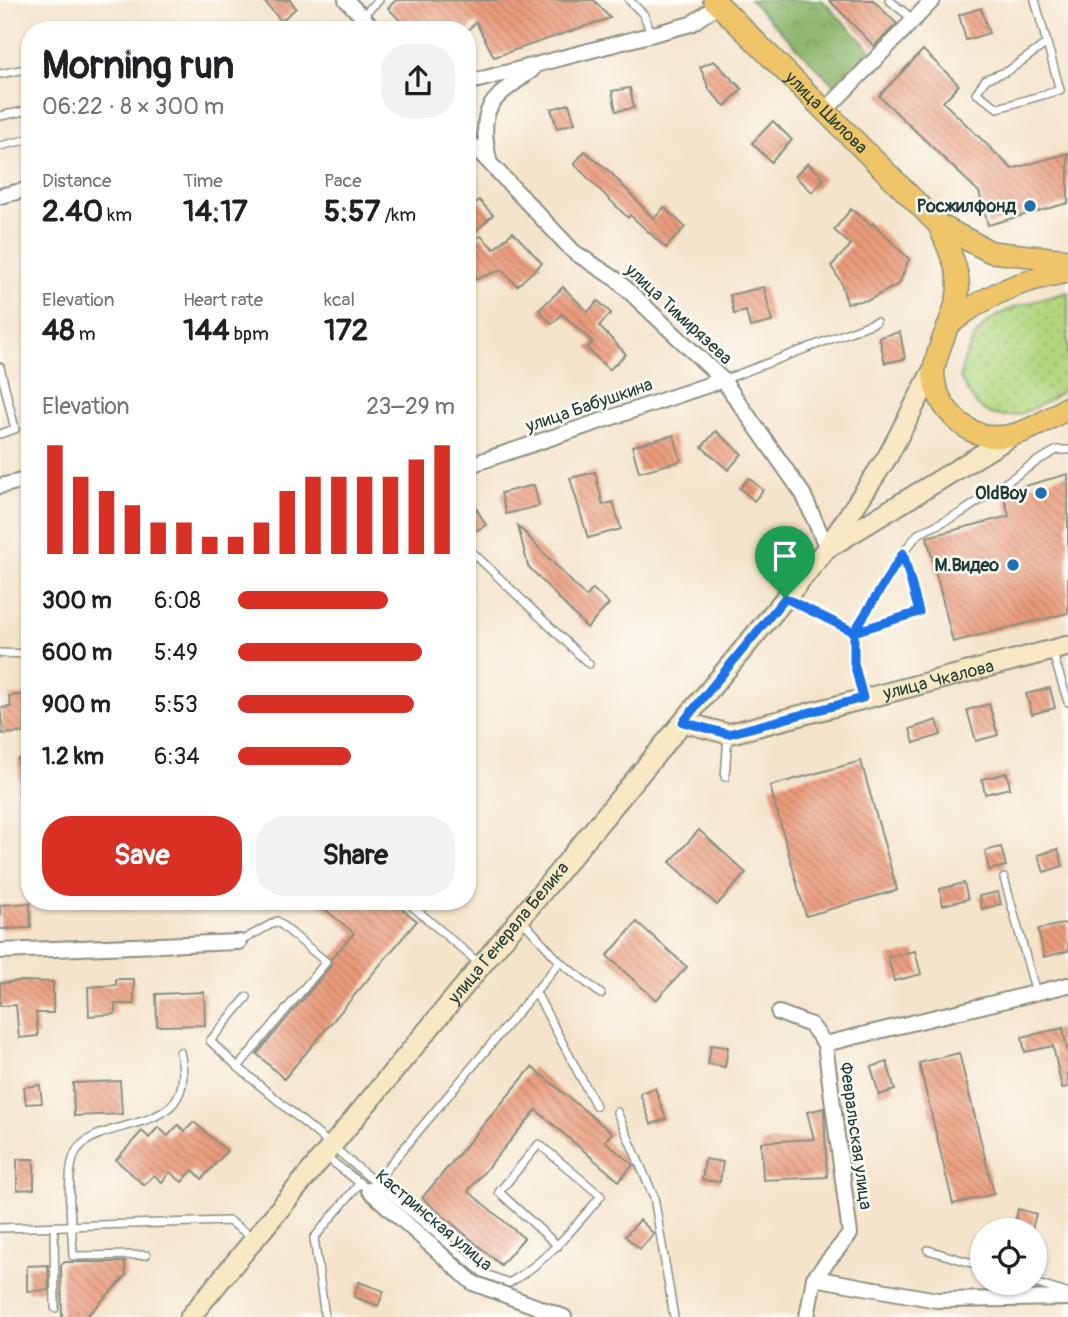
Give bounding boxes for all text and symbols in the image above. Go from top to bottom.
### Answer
text: Morning run [42,42,234,90]
button: share [381,44,455,118]
street label: улица Шилова [779,66,872,159]
text: 06:22 · 8 × 300 m [42,92,224,121]
text: Distance [42,169,111,193]
text: Time [183,169,223,193]
text: Pace [324,169,362,193]
text: 2.40 [42,193,103,230]
text: 14:17 [183,193,248,230]
text: 5:57 [324,193,380,230]
place label: Росжилфонд [917,195,1016,218]
marker: Росжилфонд [1022,198,1038,214]
text: km [103,203,132,227]
text: /km [380,203,416,227]
street label: улица Тимирязева [619,258,737,370]
text: Elevation [42,288,114,312]
text: Heart rate [183,288,263,312]
text: kcal [324,288,355,312]
text: 48 [42,312,75,349]
text: 144 [183,312,230,349]
text: 172 [324,312,368,349]
text: m [75,322,96,346]
text: bpm [230,322,269,346]
street label: улица Бабушкина [522,373,656,438]
text: Elevation [42,392,130,421]
text: 23–29 m [366,392,455,421]
place label: OldBoy [975,482,1027,505]
marker: OldBoy [1033,485,1049,501]
pin [755,526,815,598]
icon: arrive [766,537,804,575]
place label: М.Видео [935,554,999,577]
marker: М.Видео [1005,557,1021,573]
text: 300 m [42,586,112,615]
text: 6:08 [154,586,201,615]
text: 600 m [42,638,112,667]
text: 5:49 [154,638,198,667]
street label: улица Чкалова [880,655,996,706]
text: 900 m [42,690,111,719]
text: 5:53 [154,690,198,719]
text: 1.2 km [42,742,104,771]
text: 6:34 [154,742,200,771]
button: Save [42,816,242,896]
button: Share [256,816,455,896]
street label: улица Генерала Белика [443,857,574,1010]
street label: Февральская улица [834,1061,877,1211]
street label: Кастринская улица [370,1165,497,1276]
map controls [970,1218,1047,1295]
button: locate [970,1218,1047,1295]

